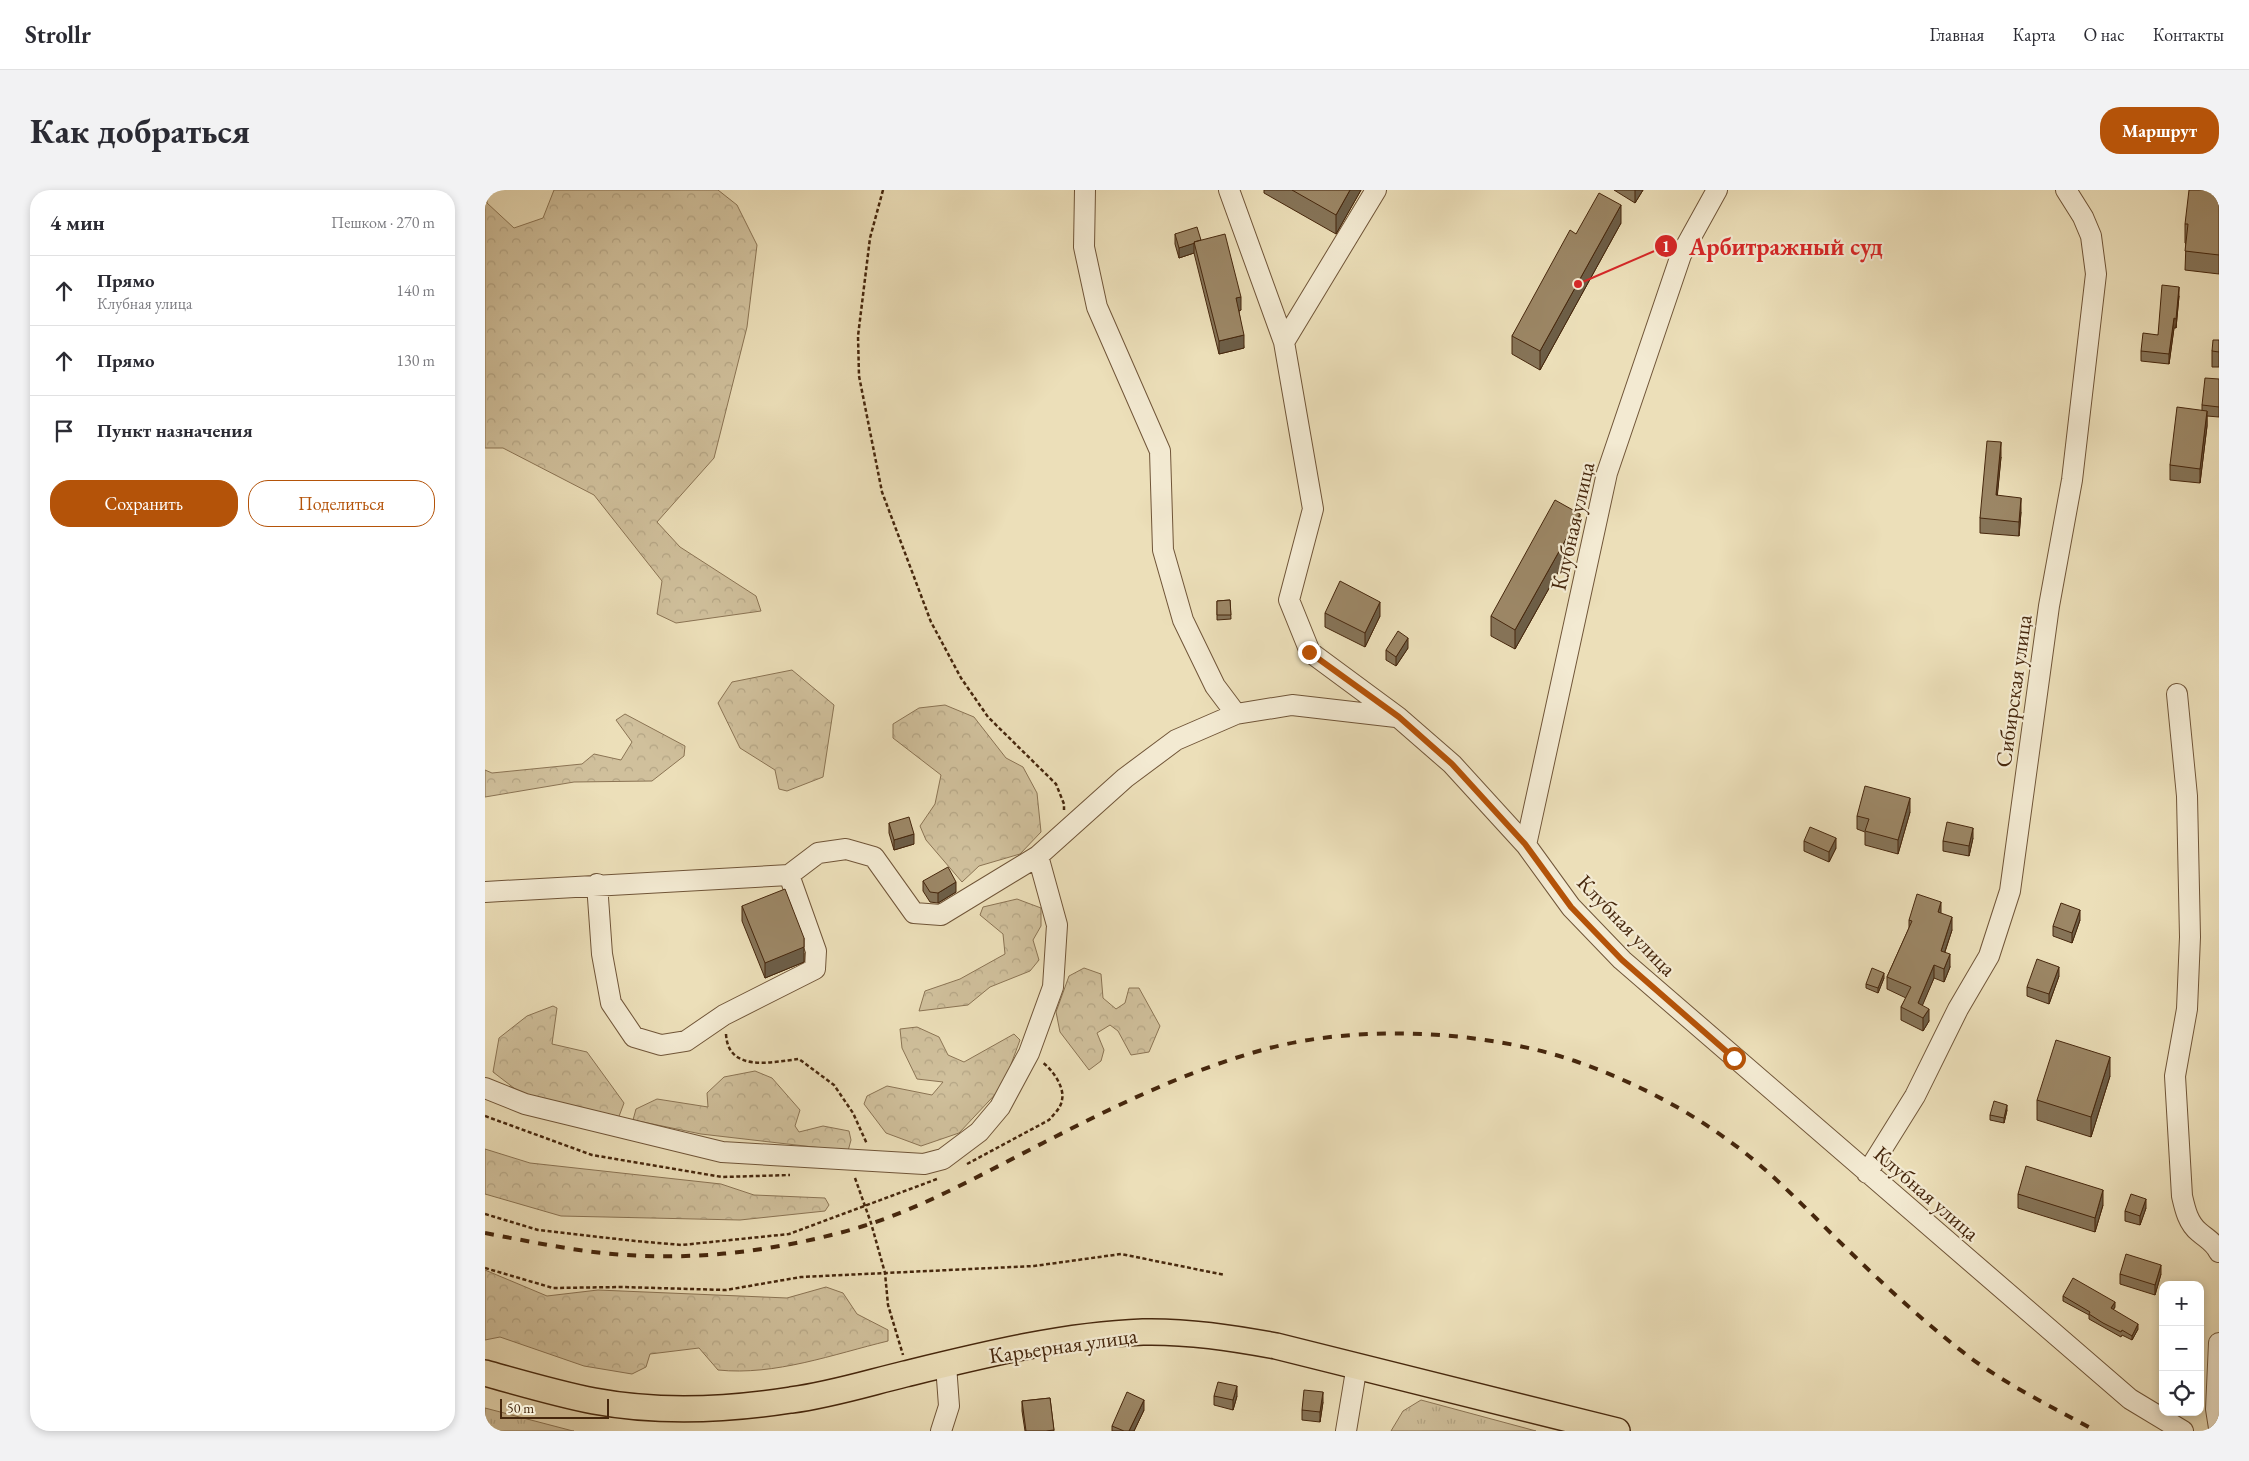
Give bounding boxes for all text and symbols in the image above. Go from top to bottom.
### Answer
text: Strollr [25,19,91,50]
text: Главная [1930,23,1984,46]
text: Карта [2012,23,2055,46]
text: О нас [2083,23,2125,46]
text: Контакты [2153,23,2224,46]
button: Маршрут [2100,107,2219,154]
text: Как добраться [30,108,250,153]
text: 4 мин [50,209,105,236]
text: Пешком · 270 m [331,212,435,233]
callout: Арбитражный суд [1654,227,1893,266]
text: Арбитражный суд [1688,231,1883,263]
text: 1 [1662,237,1670,256]
text: Прямо [97,268,155,293]
icon: ahead [50,277,78,305]
text: 140 m [396,280,435,301]
text: Клубная улица [97,293,192,314]
icon: ahead [50,347,78,375]
text: Прямо [97,348,155,373]
text: 130 m [396,350,435,371]
icon: arrive [50,417,78,445]
text: Пункт назначения [97,418,253,443]
street label: Клубная улица [1544,459,1601,593]
button: Сохранить [50,480,238,527]
button: Поделиться [248,480,435,527]
street label: Сибирская улица [1988,613,2039,769]
route end [1298,641,1321,664]
street label: Клубная улица [1571,868,1683,983]
route start [1723,1047,1746,1070]
street label: Клубная улица [1868,1139,1986,1247]
map controls [2159,1281,2204,1416]
button: + [2159,1281,2204,1326]
street label: Карьерная улица [987,1321,1139,1370]
button: − [2159,1326,2204,1371]
button: locate [2159,1371,2204,1416]
scale bar [500,1396,609,1419]
text: 50 m [507,1399,534,1417]

